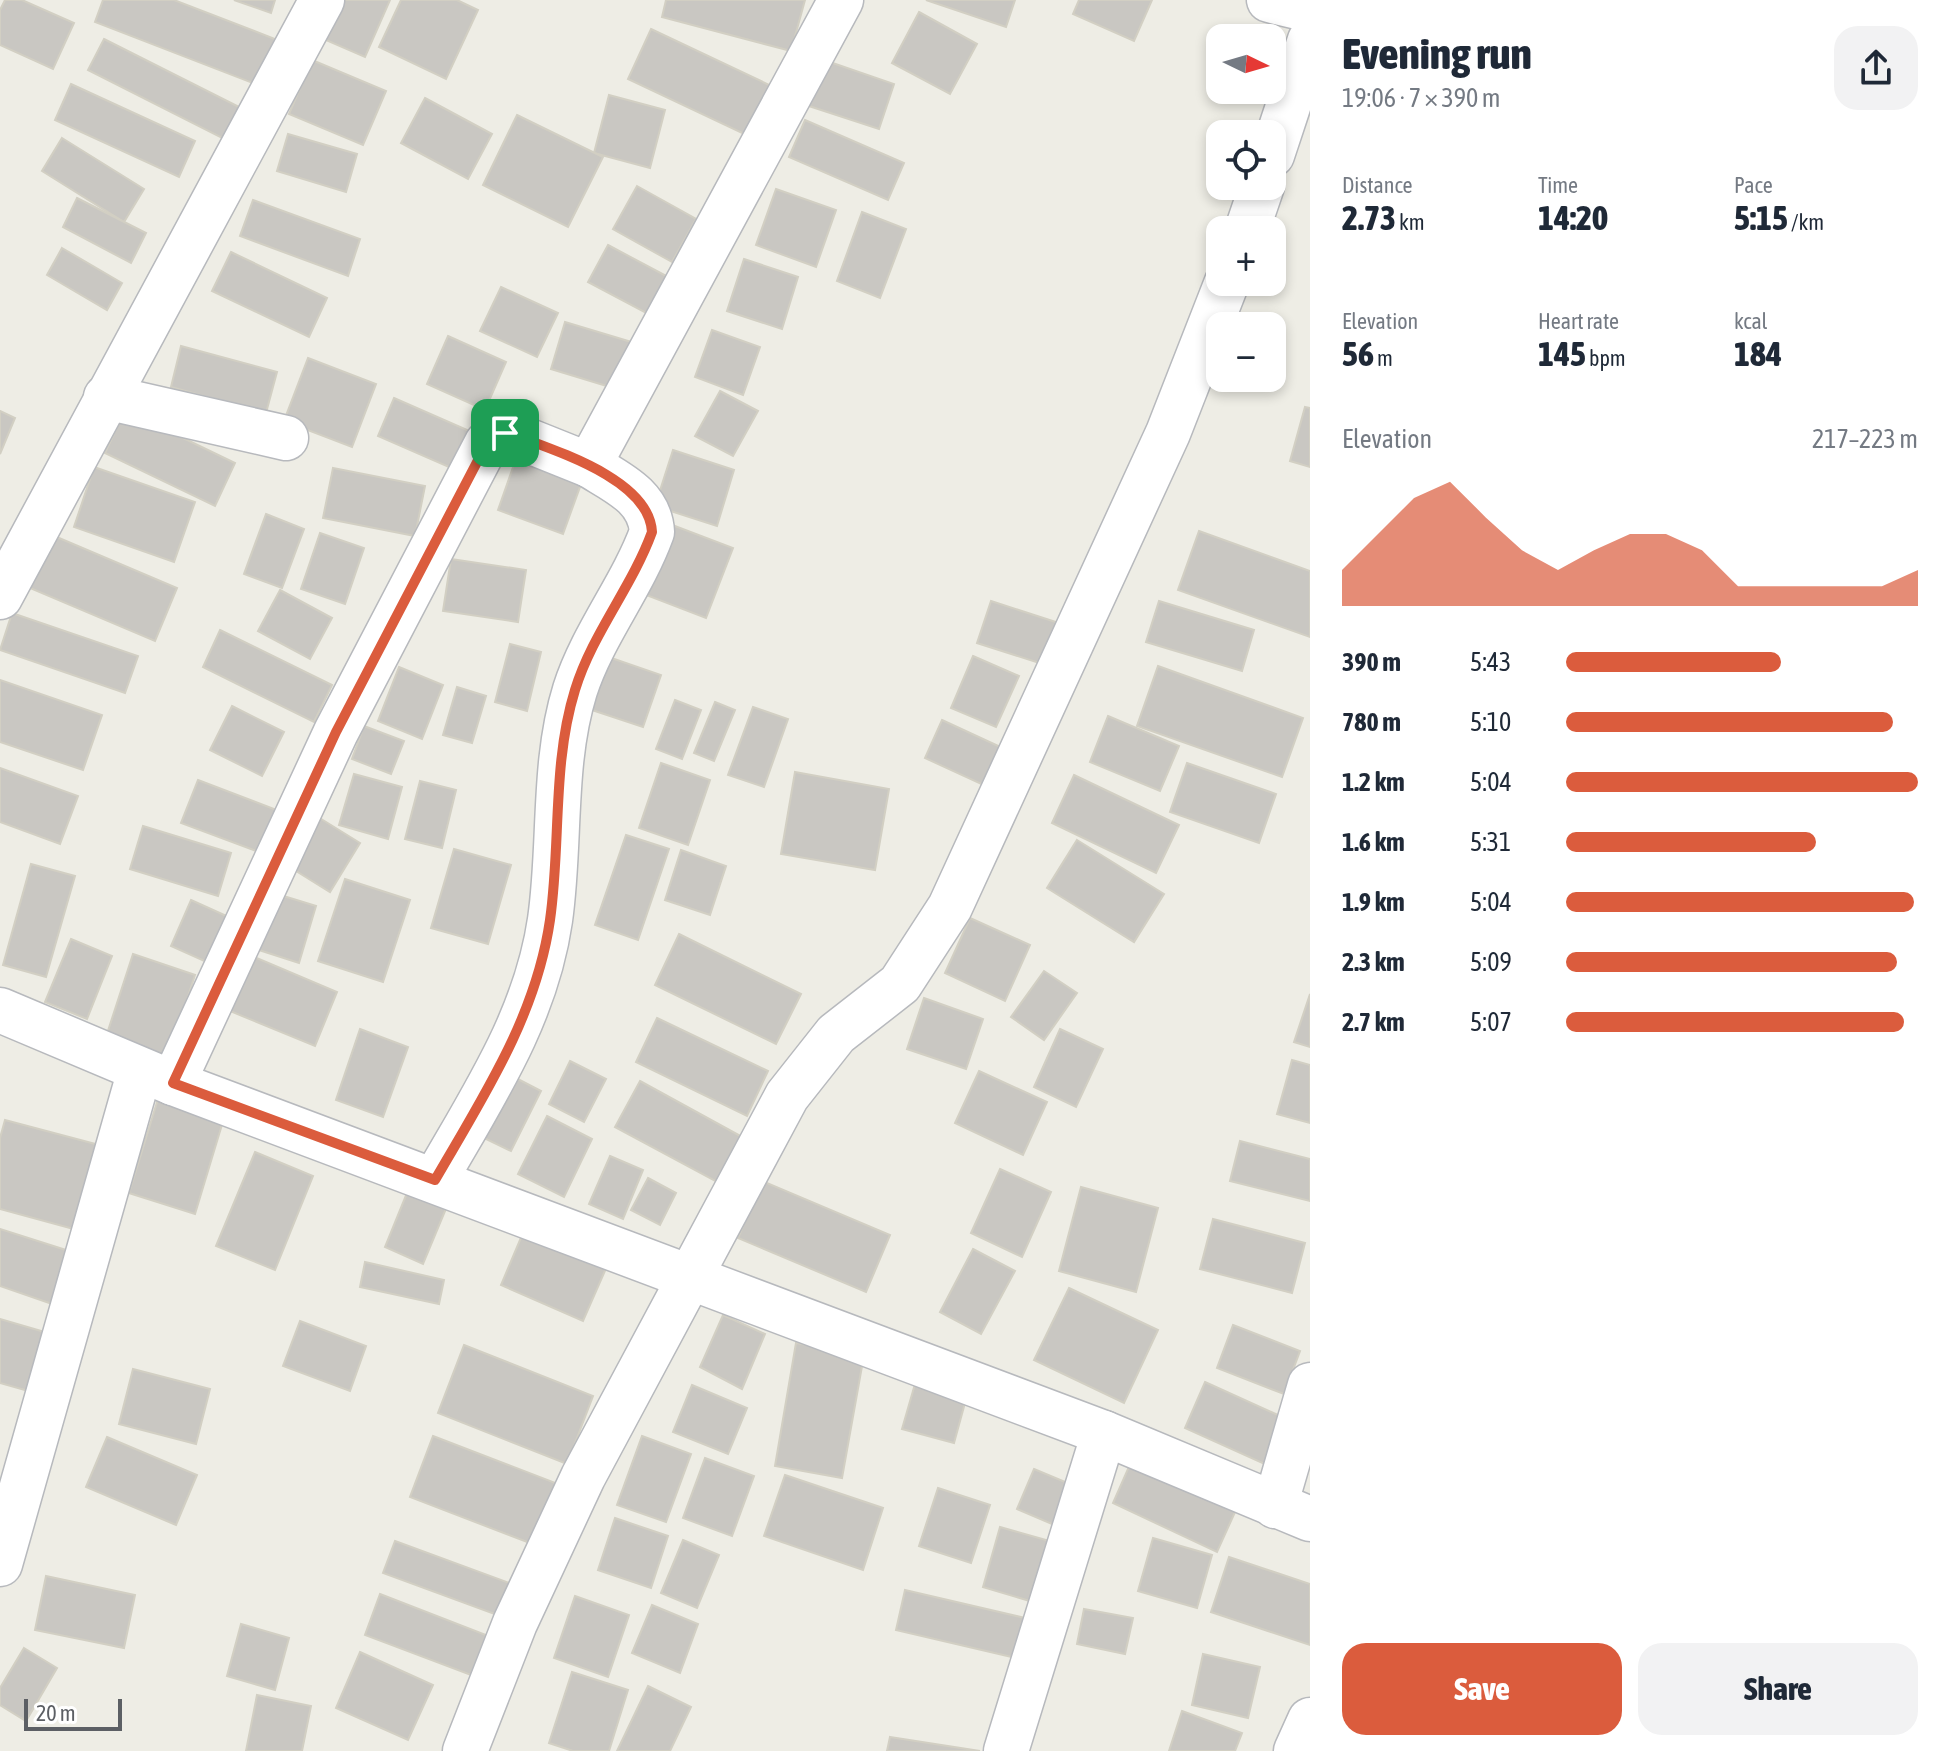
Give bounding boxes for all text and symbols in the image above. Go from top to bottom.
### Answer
north arrow [1206,24,1286,104]
map controls [1206,24,1286,392]
button: share [1834,26,1918,110]
text: Evening run [1342,28,1532,78]
text: 19:06 · 7 × 390 m [1342,83,1501,113]
button: locate [1206,120,1286,200]
text: Distance [1342,172,1413,198]
text: Time [1538,172,1578,198]
text: Pace [1734,172,1773,198]
text: 2.73 [1342,198,1396,237]
text: 14:20 [1538,198,1608,237]
text: 5:15 [1734,198,1788,237]
text: km [1396,209,1425,235]
text: /km [1788,209,1824,235]
button: + [1206,216,1286,296]
text: Elevation [1342,308,1418,334]
text: Heart rate [1538,308,1619,334]
text: kcal [1734,308,1767,334]
button: − [1206,312,1286,392]
text: 56 [1342,334,1374,373]
text: 145 [1538,334,1586,373]
text: 184 [1734,334,1782,373]
text: m [1374,345,1393,371]
text: bpm [1586,345,1626,371]
pin [471,399,539,467]
icon: arrive [483,411,527,455]
text: Elevation [1342,424,1432,454]
text: 217–223 m [1812,424,1918,454]
text: 390 m [1342,647,1401,677]
text: 5:43 [1470,647,1511,677]
text: 780 m [1342,707,1401,737]
text: 5:10 [1470,707,1511,737]
text: 1.2 km [1342,767,1405,797]
text: 5:04 [1470,767,1512,797]
text: 1.6 km [1342,827,1405,857]
text: 5:31 [1470,827,1511,857]
text: 1.9 km [1342,887,1405,917]
text: 5:04 [1470,887,1512,917]
text: 2.3 km [1342,947,1405,977]
text: 5:09 [1470,947,1512,977]
text: 2.7 km [1342,1007,1405,1037]
text: 5:07 [1470,1007,1512,1037]
button: Save [1342,1643,1622,1735]
button: Share [1638,1643,1918,1735]
scale bar [24,1695,122,1731]
text: 20 m [36,1700,76,1726]

